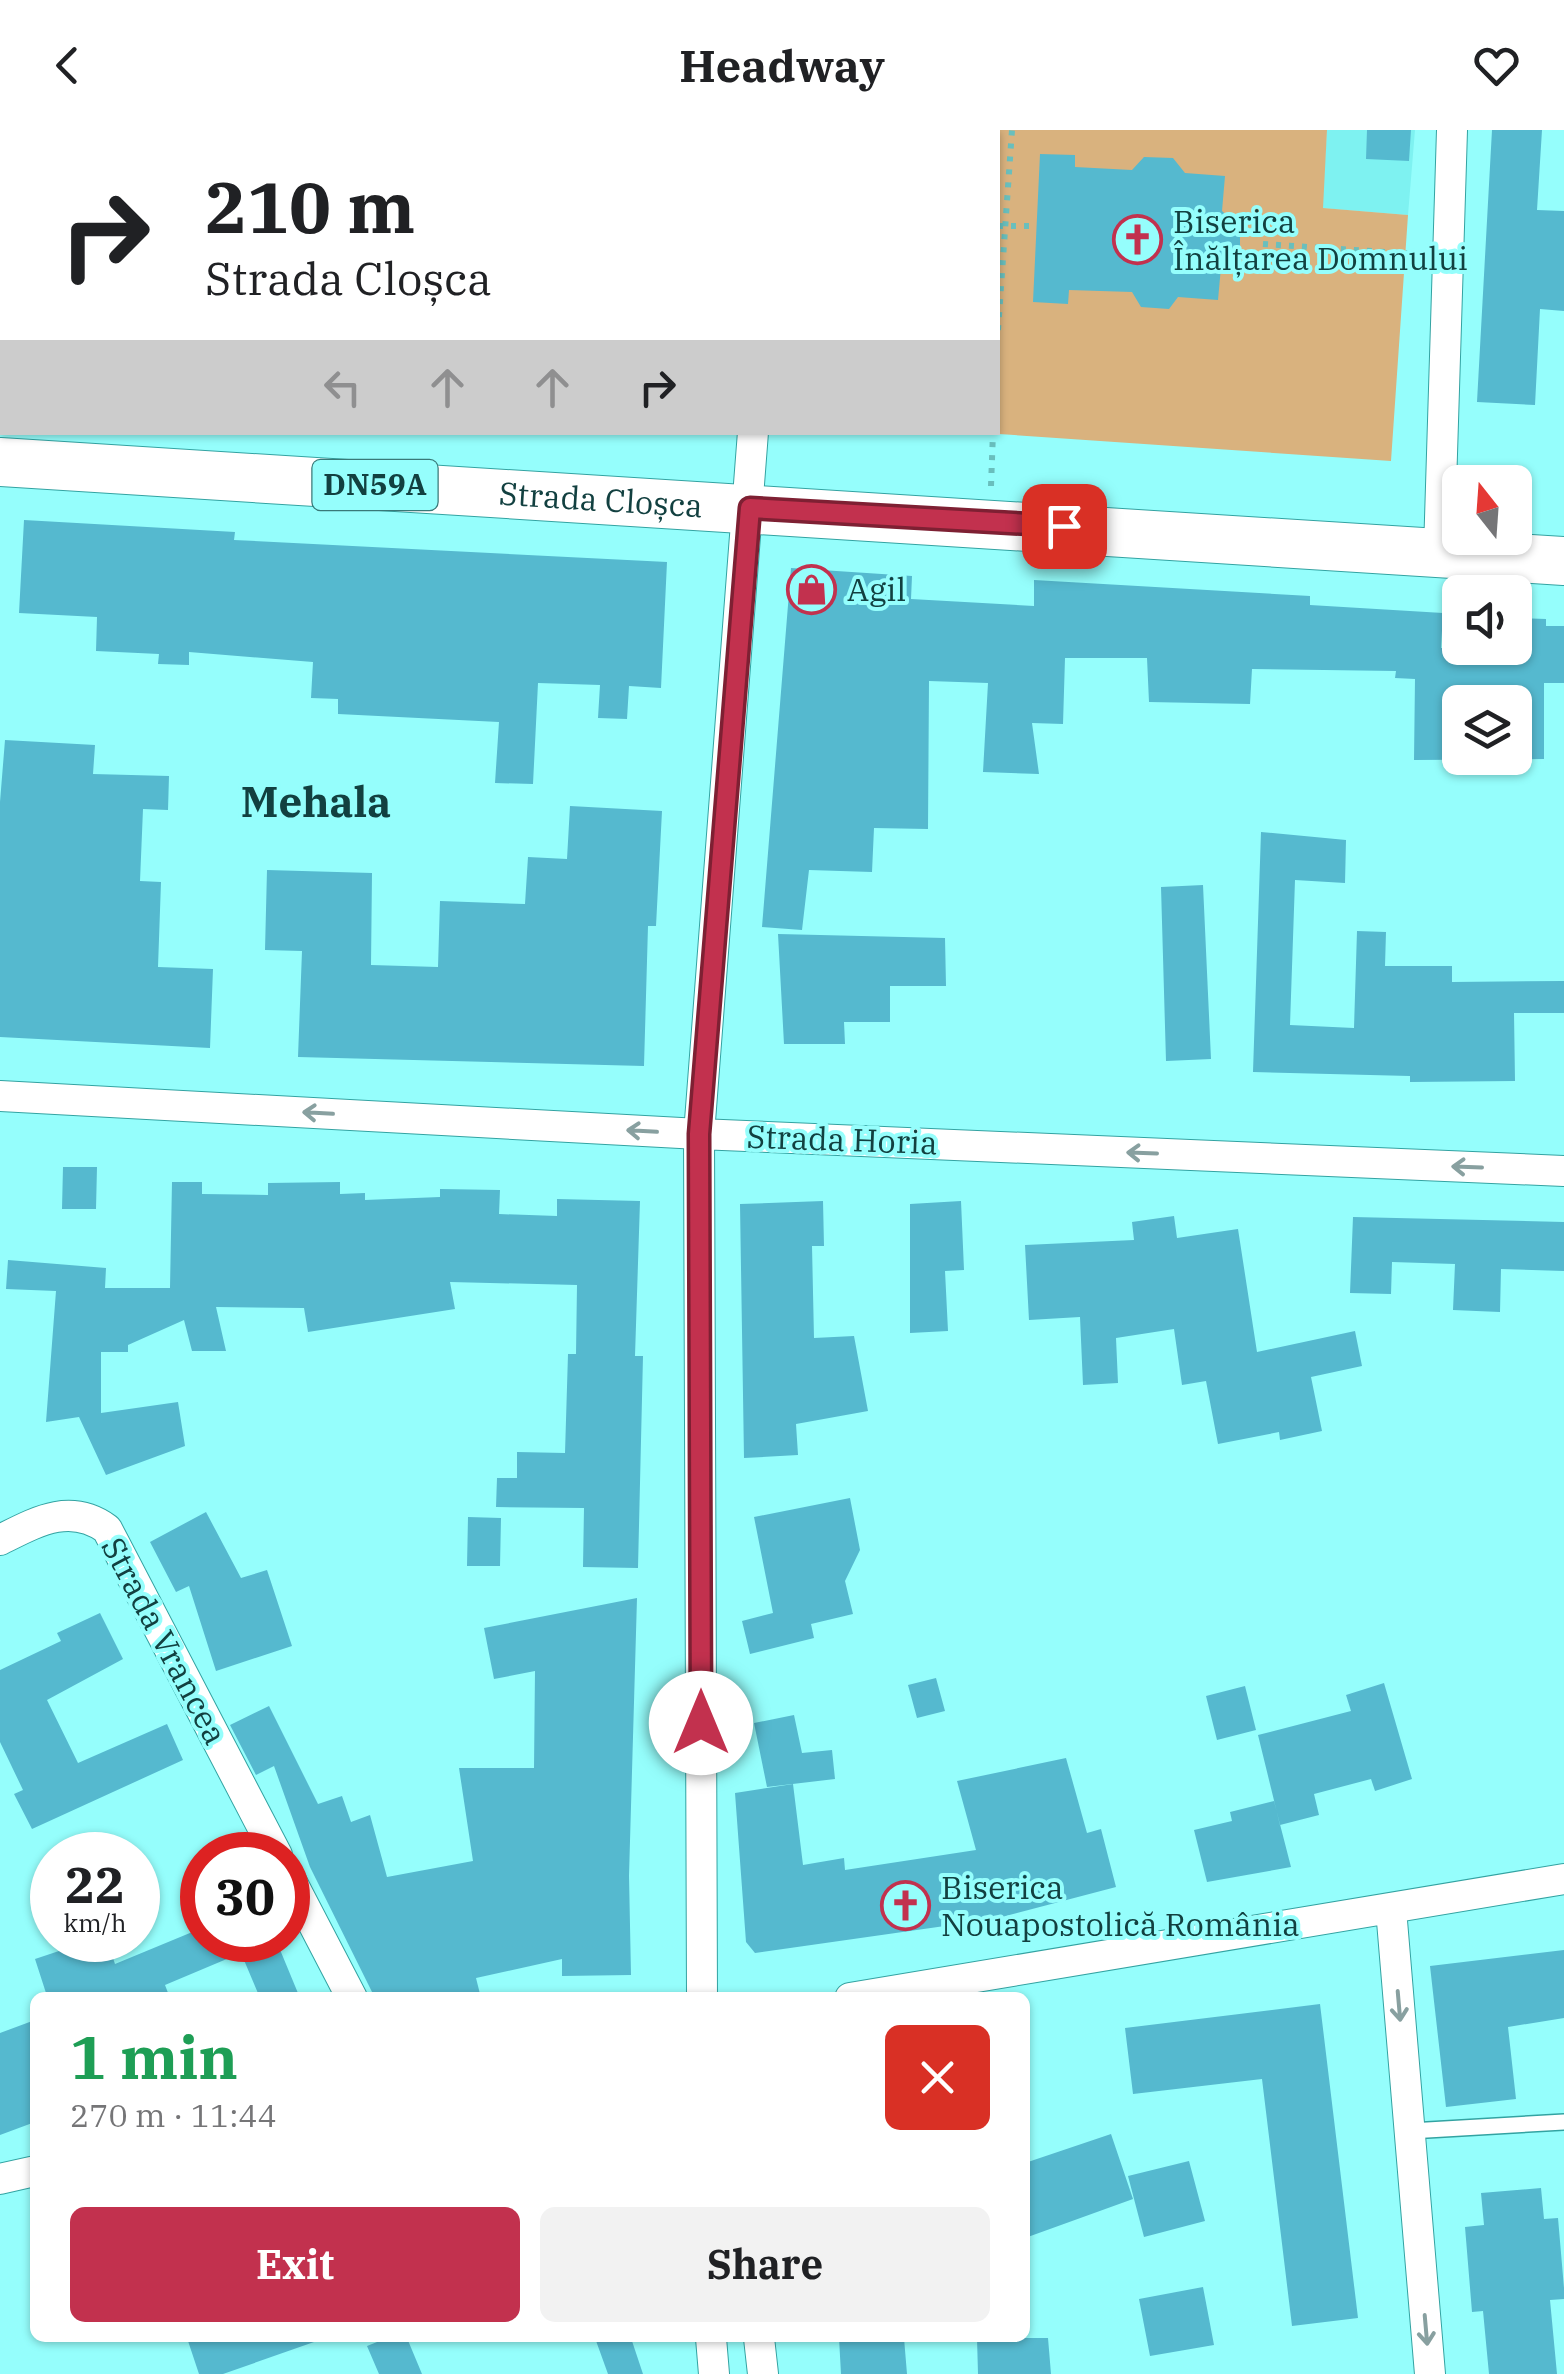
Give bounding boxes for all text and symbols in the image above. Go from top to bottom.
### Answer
text: Headway [679,36,885,94]
icon: back [40,38,95,93]
icon: heart [1469,38,1524,93]
text: 210 m [205,161,415,252]
icon: right [40,170,170,300]
place label: Biserica Înălțarea Domnului [1173,200,1468,279]
church icon: Biserica Înălțarea Domnului [1112,214,1164,266]
text: Strada Cloșca [205,249,492,307]
icon: left [315,360,370,415]
icon: ahead [420,360,475,415]
icon: ahead [525,360,580,415]
icon: right [630,360,685,415]
road number: DN59A [312,460,438,510]
north arrow [1442,465,1532,555]
map controls [1442,465,1532,775]
street label: Strada Cloșca [498,472,704,526]
pin [1022,484,1107,569]
icon: arrive [1037,499,1092,554]
shop icon: Agil [786,564,838,616]
place label: Agil [847,568,906,610]
button: sound [1442,575,1532,665]
button: layers [1442,685,1532,775]
district label: Mehala [241,774,391,829]
one-way arrow [302,1103,334,1122]
street label: Strada Horia [746,1115,938,1163]
one-way arrow [627,1121,659,1140]
one-way arrow [1126,1143,1158,1162]
one-way arrow [1451,1157,1483,1176]
street label: Strada Vrancea [93,1530,237,1751]
position arrow [649,1671,753,1775]
speed limit sign: 30 [180,1832,310,1962]
text: 22 [65,1852,125,1917]
place label: Biserica Nouapostolică România [941,1866,1300,1945]
church icon: Biserica Nouapostolică România [880,1880,932,1932]
text: km/h [63,1906,127,1939]
one-way arrow [1389,1989,1408,2021]
text: 1 min [70,2017,238,2096]
button: close [885,2025,990,2130]
text: 270 m · 11:44 [70,2094,277,2136]
button: Exit [70,2207,520,2322]
button: Share [540,2207,990,2322]
one-way arrow [1417,2313,1436,2345]

